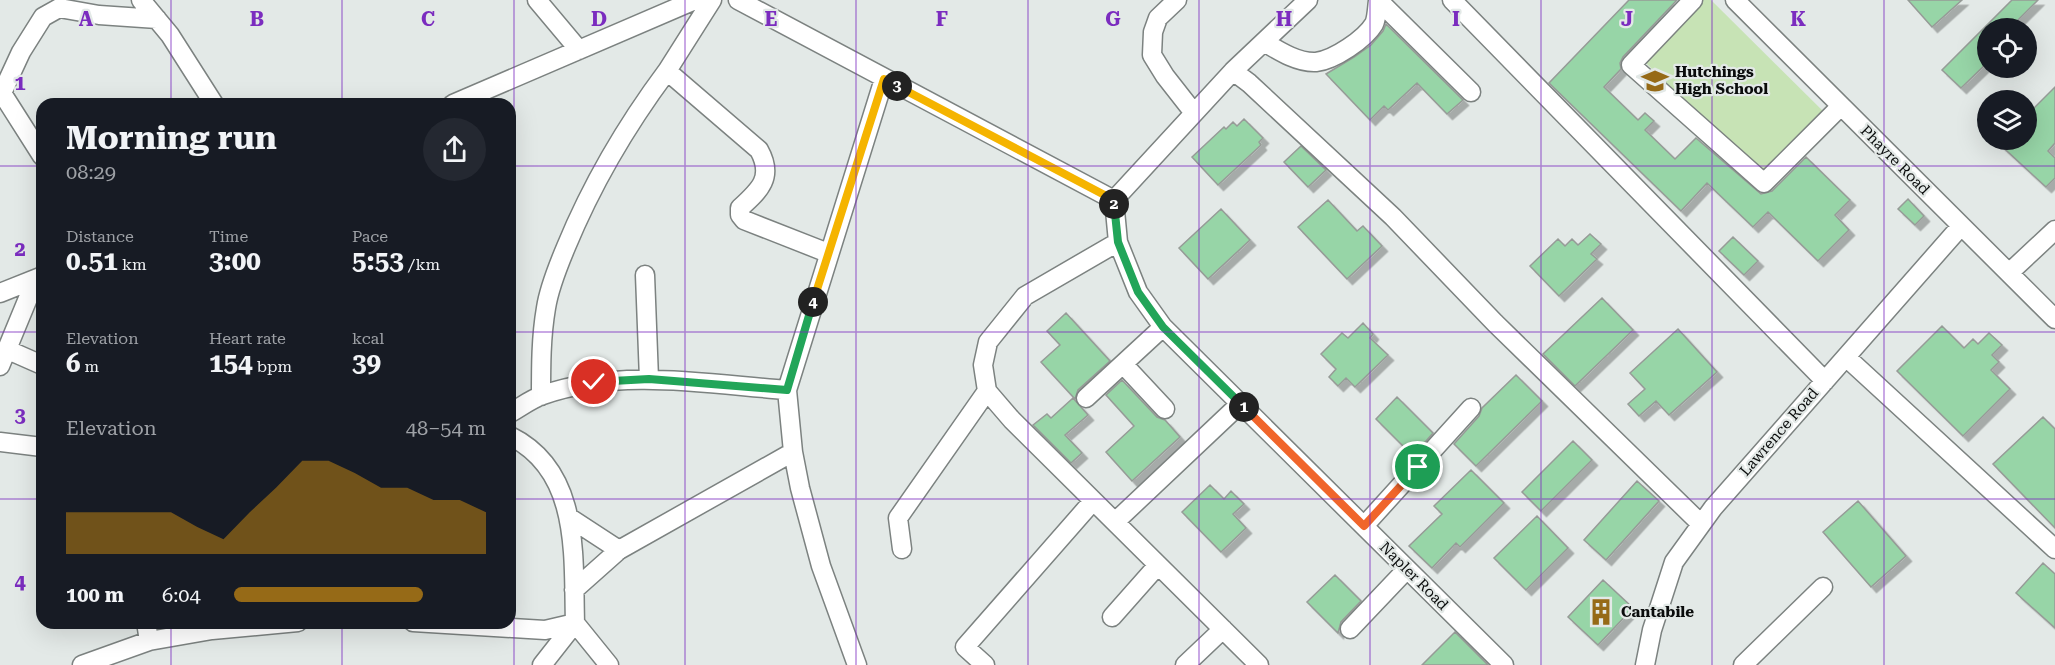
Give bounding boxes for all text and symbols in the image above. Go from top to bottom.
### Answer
text: A [79,7,94,31]
text: B [250,7,264,31]
text: C [421,7,435,31]
text: D [591,7,607,31]
text: E [765,7,778,31]
text: F [936,7,948,31]
text: G [1105,7,1121,31]
text: H [1276,7,1292,31]
text: I [1452,7,1460,31]
text: J [1621,7,1633,31]
text: K [1790,7,1806,31]
map controls [1977,18,2037,150]
button: locate [1977,18,2037,78]
place label: Hutchings High School [1675,63,1768,98]
school or university icon: Hutchings High School [1640,66,1670,96]
text: 1 [14,71,26,95]
pin: 3 [882,71,912,101]
text: 3 [893,76,901,95]
button: layers [1977,90,2037,150]
text: Morning run [66,118,277,157]
button: share [423,118,486,181]
street label: Phayre Road [1857,122,1934,199]
text: 08:29 [66,160,116,184]
pin: 2 [1099,189,1129,219]
text: 2 [1110,194,1118,213]
text: Distance [66,227,134,246]
text: Time [209,227,248,246]
text: Pace [352,227,388,246]
text: 2 [14,237,26,261]
text: 0.51 [66,246,118,276]
text: 3:00 [209,246,261,276]
text: 5:53 [352,246,404,276]
text: km [118,255,147,274]
text: /km [404,255,440,274]
pin: 4 [798,287,828,317]
text: 4 [809,292,817,311]
text: Elevation [66,329,139,348]
text: Heart rate [209,329,286,348]
text: kcal [352,329,384,348]
text: 6 [66,348,81,378]
text: 154 [209,348,253,378]
text: 39 [352,348,381,378]
pin [568,356,619,407]
text: m [81,357,99,376]
text: bpm [253,357,292,376]
icon: check [577,365,610,398]
street label: Lawrence Road [1736,384,1822,480]
pin: 1 [1229,392,1259,422]
text: 1 [1240,397,1248,416]
text: 3 [14,403,26,427]
text: Elevation [66,416,157,440]
text: 48–54 m [406,416,486,440]
pin [1392,441,1443,492]
icon: arrive [1401,450,1434,483]
street label: Napler Road [1376,538,1452,614]
text: 4 [14,570,26,594]
text: 100 m [66,583,124,607]
text: 6:04 [162,583,201,607]
building icon: Cantabile [1586,597,1616,627]
place label: Cantabile [1621,603,1694,621]

